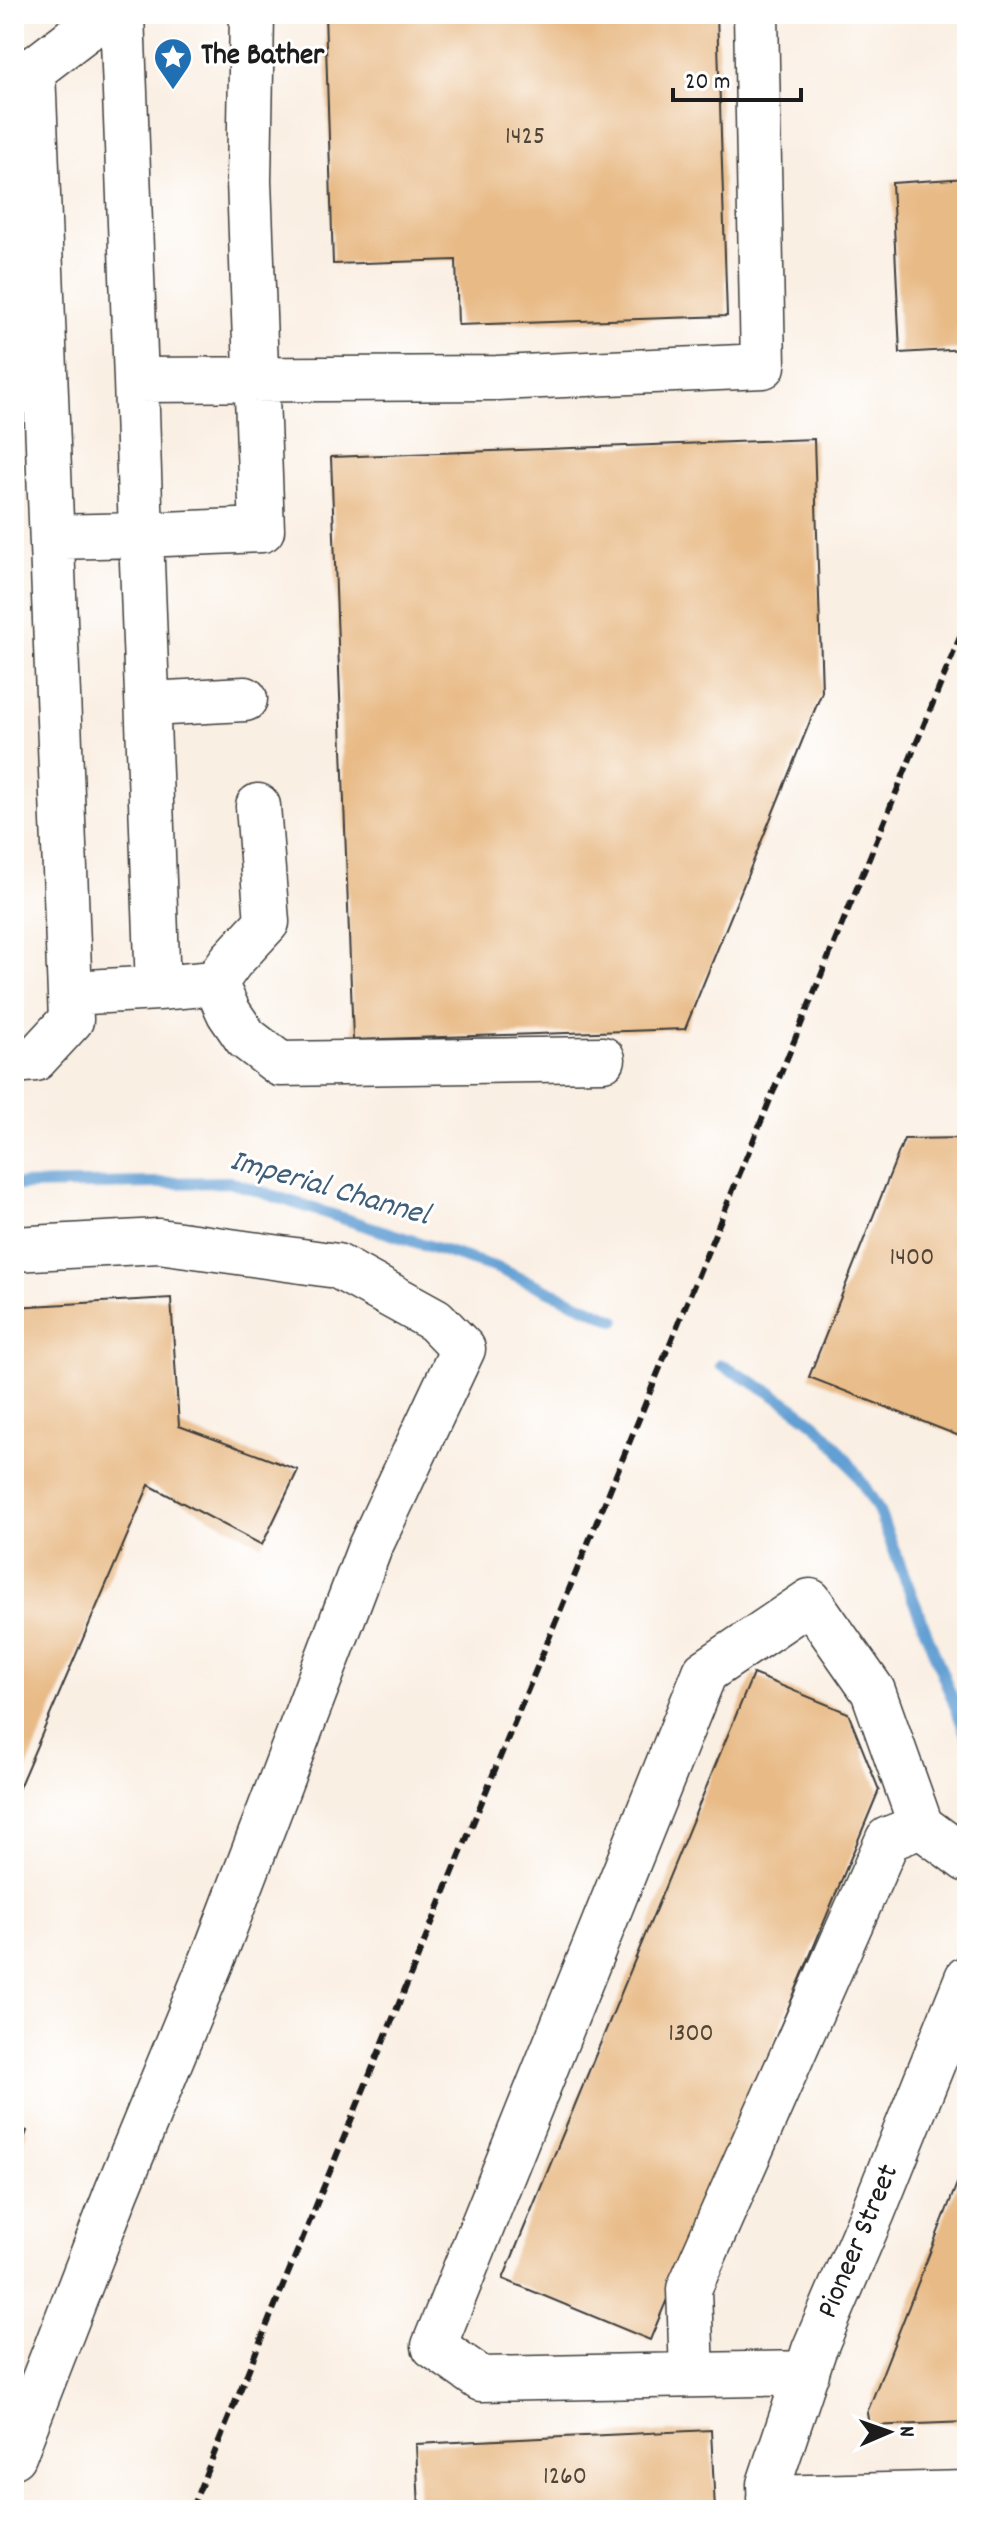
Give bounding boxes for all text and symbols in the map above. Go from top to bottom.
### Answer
place icon: The Bather [152,36,194,91]
place label: The Bather [201,36,325,79]
scale bar [673,52,801,102]
text: 20 m [685,66,731,100]
house number: 1425 [505,119,545,156]
water label: Imperial Channel [224,1140,436,1241]
house number: 1400 [890,1240,934,1277]
house number: 1300 [668,2016,714,2053]
street label: Pioneer Street [808,2158,912,2326]
north arrow [849,2392,929,2472]
text: N [890,2425,921,2438]
house number: 1260 [543,2459,587,2496]

